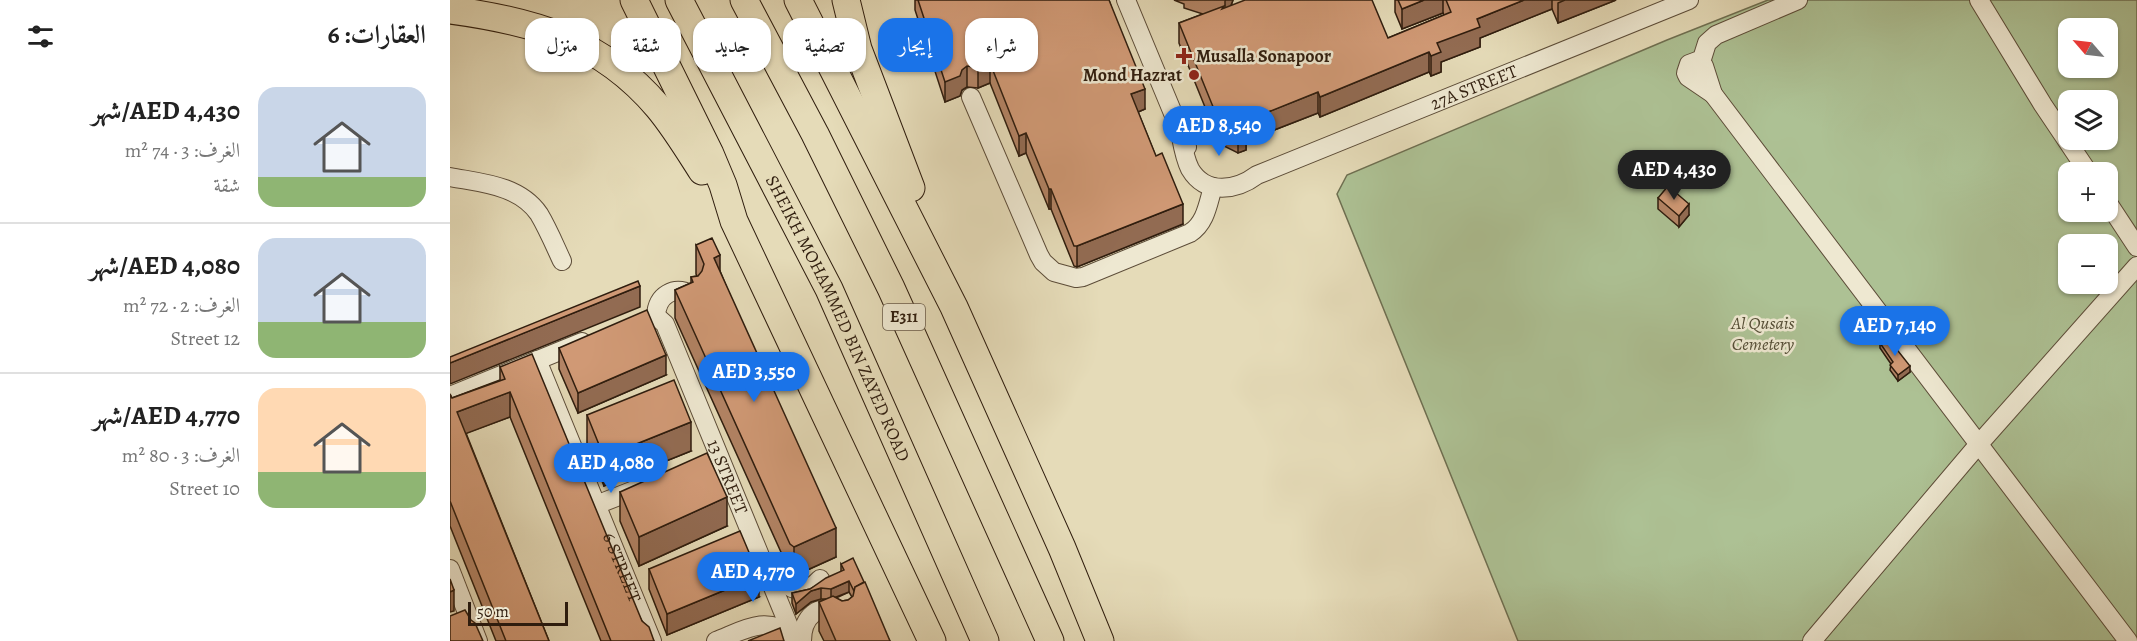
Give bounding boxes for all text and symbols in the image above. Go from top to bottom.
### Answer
text: العقارات: 6 [328,17,426,52]
chip: منزل [525,18,599,72]
chip: شقة [611,18,681,72]
chip: جديد [693,18,771,72]
chip: تصفية [783,18,866,72]
chip: إيجار [878,18,953,72]
chip: شراء [965,18,1038,72]
north arrow [2058,18,2118,78]
map controls [2058,18,2118,294]
icon: filters [24,20,57,53]
place label: Musalla Sonapoor [1196,44,1332,68]
marker: Musalla Sonapoor [1177,49,1191,63]
street label: 27A STREET [1427,59,1521,115]
place label: Mond Hazrat [1083,63,1182,87]
marker: Mond Hazrat [1187,68,1201,82]
button: layers [2058,90,2118,150]
text: AED 4,430/شهر [92,93,240,128]
pin: AED 8,540 [1150,106,1288,157]
icon: home [306,111,378,183]
text: AED 8,540 [1177,112,1261,139]
text: الغرف: 3 · 74 m² [125,137,240,164]
pin: AED 4,430 [1605,150,1743,201]
text: AED 4,430 [1632,156,1716,183]
button: + [2058,162,2118,222]
street label: SHEIKH MOHAMMED BIN ZAYED ROAD [760,171,916,465]
text: شقة [214,172,240,199]
button: − [2058,234,2118,294]
text: AED 4,080/شهر [89,248,240,283]
icon: home [306,262,378,334]
text: الغرف: 2 · 72 m² [123,292,240,319]
road number: E311 [883,304,925,330]
pin: AED 7,140 [1826,306,1964,357]
park label: Al Qusais Cemetery [1730,311,1795,356]
text: AED 7,140 [1854,312,1936,339]
text: 12 Street [171,325,240,352]
pin: AED 3,550 [685,352,823,403]
text: AED 3,550 [713,358,795,385]
text: AED 4,770/شهر [93,398,240,433]
icon: home [306,412,378,484]
street label: 13 STREET [702,436,754,518]
text: الغرف: 3 · 80 m² [122,442,240,469]
pin: AED 4,080 [542,443,680,494]
text: AED 4,080 [568,449,654,476]
text: 10 Street [169,475,240,502]
street label: 6 STREET [597,529,647,606]
pin: AED 4,770 [684,552,822,603]
text: AED 4,770 [711,558,795,585]
scale bar [468,599,568,626]
text: 50 m [477,601,509,623]

